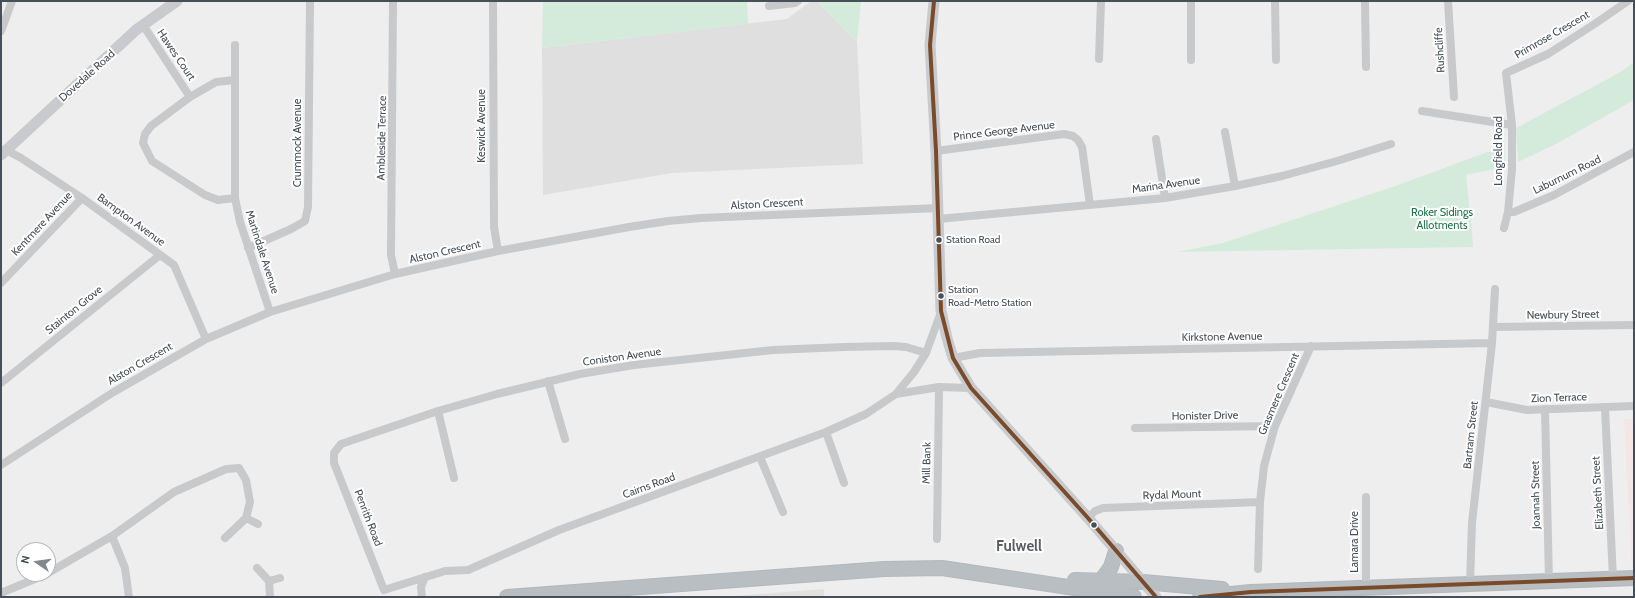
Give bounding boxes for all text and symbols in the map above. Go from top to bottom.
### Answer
street label: Primrose Crescent [1512,8,1592,62]
street label: Hawes Court [154,27,198,83]
street label: Rushcliffe [1432,27,1448,73]
street label: Dovedale Road [56,47,118,105]
street label: Keswick Avenue [475,89,489,163]
street label: Ambleside Terrace [375,95,389,181]
street label: Crummock Avenue [291,99,305,187]
street label: Longfield Road [1492,116,1506,186]
street label: Prince George Avenue [953,118,1055,144]
street label: Laburnum Road [1531,153,1603,197]
street label: Marina Avenue [1131,174,1201,196]
street label: Kentmere Avenue [9,189,75,259]
street label: Bampton Avenue [94,191,168,249]
street label: Alston Crescent [730,196,804,212]
park label: Roker Sidings Allotments [1411,206,1473,232]
street label: Martindale Avenue [242,209,282,295]
place label: Station Road [946,234,1000,246]
marker: Station Road [934,235,944,245]
street label: Alston Crescent [408,237,482,267]
street label: Stainton Grove [43,283,105,337]
place label: Station Road-Metro Station [948,284,1032,308]
marker: Station Road-Metro Station [936,291,946,301]
street label: Newbury Street [1526,308,1600,322]
street label: Kirkstone Avenue [1182,330,1262,344]
street label: Alston Crescent [105,340,175,388]
street label: Coniston Avenue [582,345,662,369]
street label: Grasmere Crescent [1256,351,1302,437]
street label: Zion Terrace [1531,390,1587,406]
street label: Bartram Street [1461,400,1481,470]
street label: Honister Drive [1172,409,1238,423]
street label: Mill Bank [920,442,934,484]
street label: Elizabeth Street [1589,456,1607,530]
street label: Joannah Street [1529,461,1543,529]
street label: Cairns Road [621,470,677,502]
street label: Rydal Mount [1142,487,1202,503]
street label: Penrith Road [351,488,385,548]
street label: Lamara Drive [1348,511,1362,573]
unlabelled marker [1089,520,1099,530]
district label: Fulwell [996,538,1042,556]
north arrow [16,542,56,582]
text: N [18,554,33,565]

